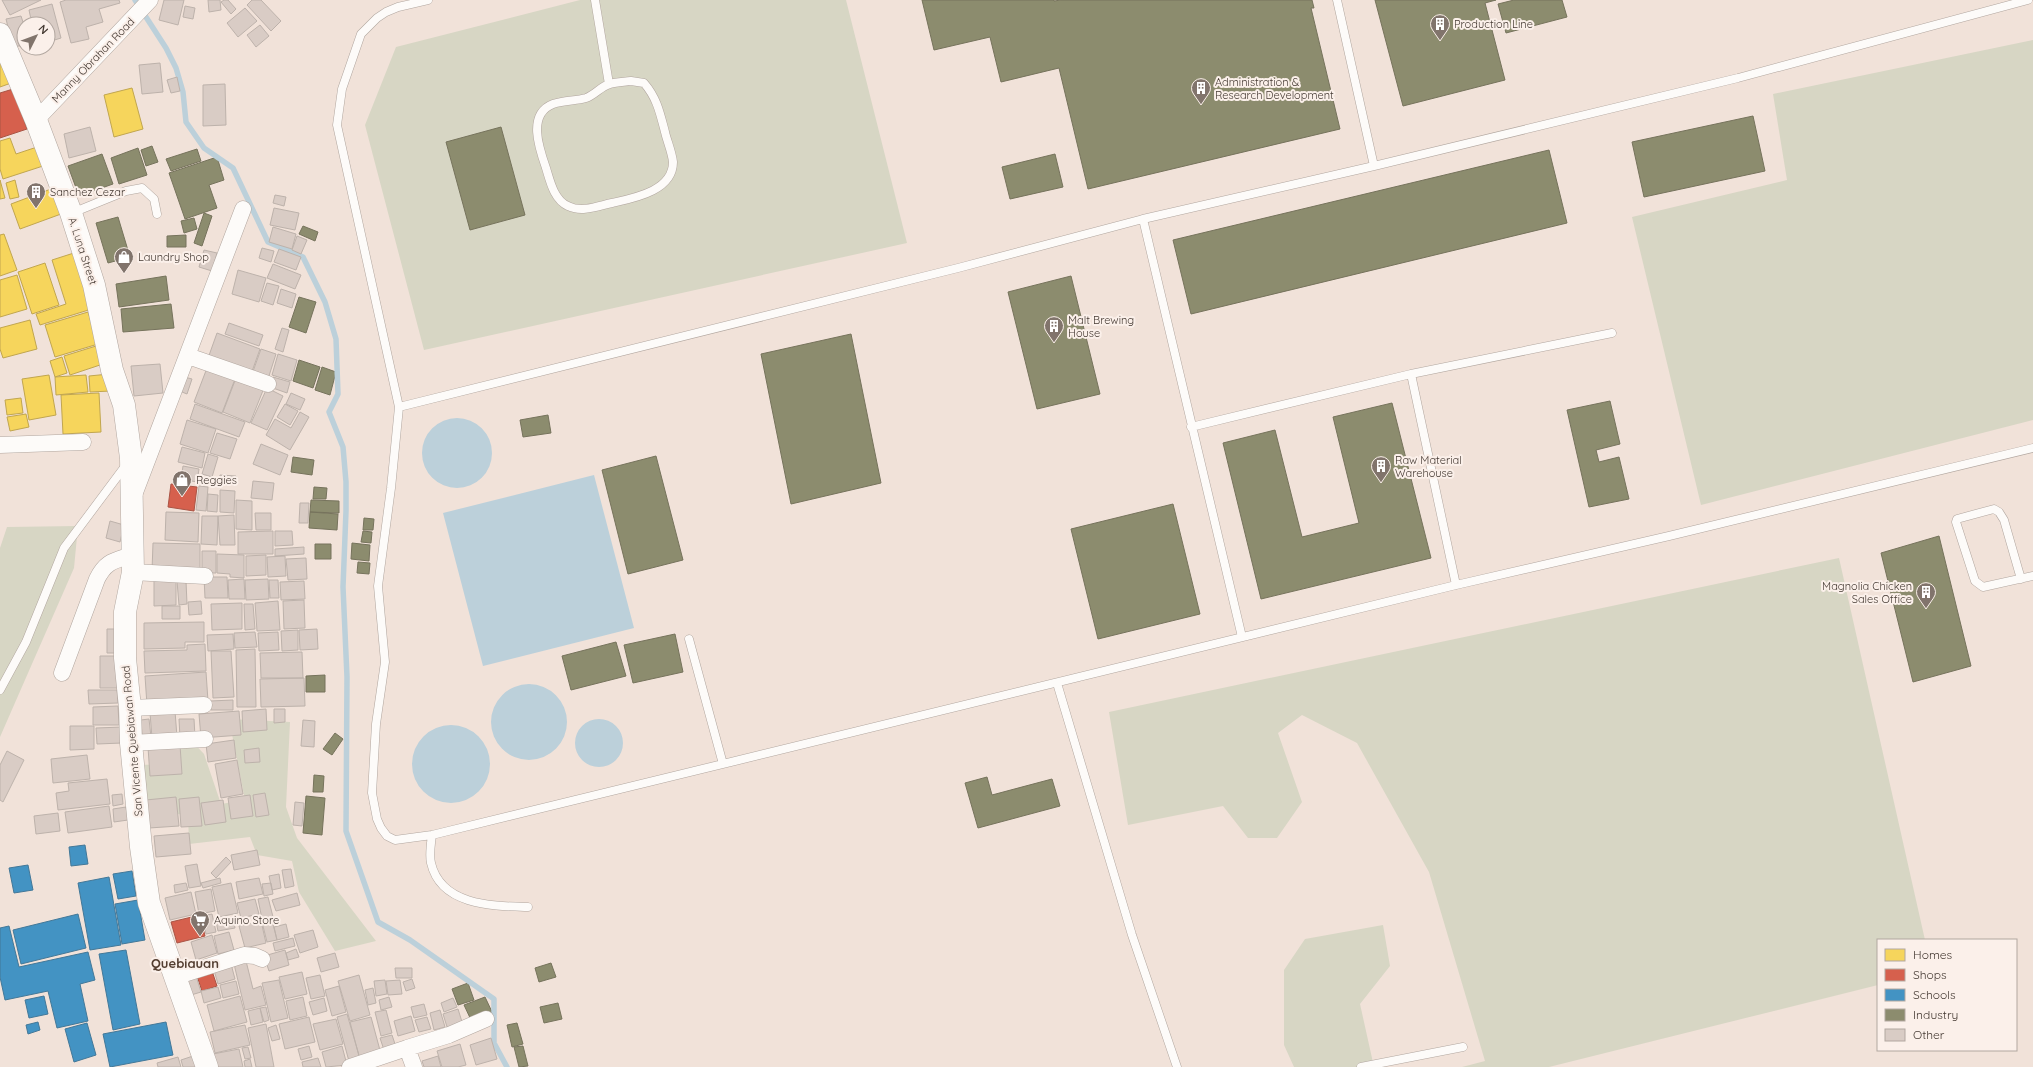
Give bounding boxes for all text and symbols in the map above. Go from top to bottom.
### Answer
building icon: Production Line [1429,13,1451,41]
street label: Manny Obrahan Road [49,14,137,106]
north arrow [16,16,56,56]
place label: Production Line [1454,17,1533,31]
text: N [36,22,51,37]
place label: Administration & Research Development [1215,75,1334,102]
building icon: Administration & Research Development [1190,77,1212,105]
building icon: Sanchez Cezar [25,181,47,209]
place label: Sanchez Cezar [50,185,126,199]
street label: A. Luna Street [65,215,101,287]
shop icon: Laundry Shop [113,246,135,274]
place label: Laundry Shop [138,250,209,264]
place label: Malt Brewing House [1068,313,1134,340]
building icon: Malt Brewing House [1043,315,1065,343]
place label: Raw Material Warehouse [1395,453,1462,480]
building icon: Raw Material Warehouse [1370,455,1392,483]
shop icon: Reggies [171,469,193,497]
place label: Reggies [196,473,237,487]
place label: Magnolia Chicken Sales Office [1822,579,1912,606]
building icon: Magnolia Chicken Sales Office [1915,581,1937,609]
street label: San Vicente Quebiawan Road [118,665,146,817]
supermarket icon: Aquino Store [189,909,211,937]
place label: Aquino Store [214,913,279,927]
legend [1877,939,2017,1051]
text: Homes [1913,947,1953,962]
district label: Quebiauan [151,955,219,971]
text: Shops [1913,967,1947,982]
text: Schools [1913,987,1956,1002]
text: Industry [1913,1007,1958,1022]
text: Other [1913,1027,1945,1042]

